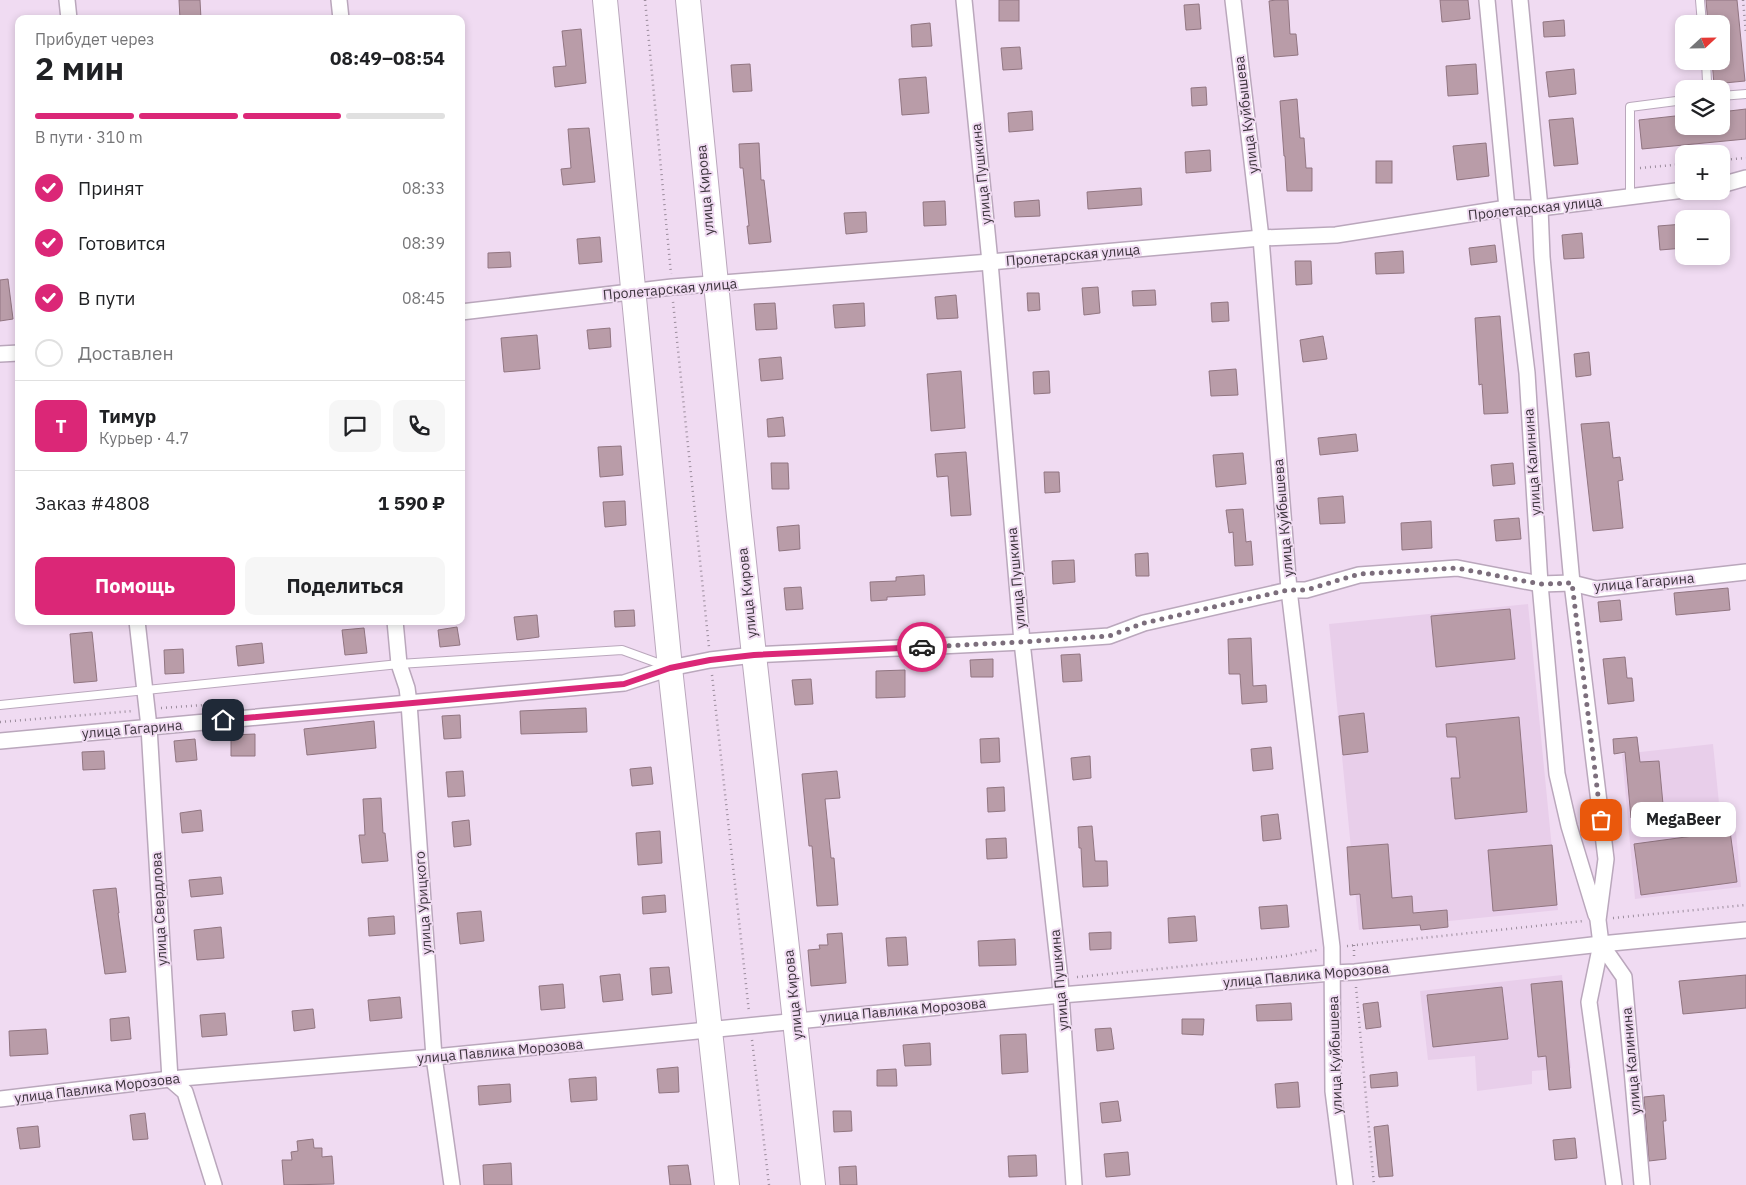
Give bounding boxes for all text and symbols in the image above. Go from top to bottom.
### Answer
north arrow [1675,15,1730,70]
map controls [1675,15,1730,265]
text: Прибудет через [35,29,154,49]
text: 08:49–08:54 [330,46,445,70]
text: 2 мин [35,47,124,89]
street label: улица Куйбышева [1230,55,1262,175]
button: layers [1675,80,1730,135]
street label: улица Пушкина [967,122,995,225]
text: В пути · 310 m [35,127,143,147]
street label: улица Кирова [692,144,718,236]
button: + [1675,145,1730,200]
icon: check [35,174,63,202]
text: Принят [78,176,144,200]
text: 08:33 [402,178,445,198]
street label: Пролетарская улица [1467,192,1603,224]
button: − [1675,210,1730,265]
icon: check [35,229,63,257]
text: Готовится [78,231,166,255]
text: 08:39 [402,233,445,253]
street label: Пролетарская улица [1005,240,1141,270]
street label: Пролетарская улица [602,274,738,304]
icon: check [35,284,63,312]
text: В пути [78,286,136,310]
text: 08:45 [402,288,445,308]
text: Доставлен [78,341,174,365]
button: chat [329,400,381,452]
button: phone [393,400,445,452]
text: Тимур [99,404,156,428]
street label: улица Калинина [1519,407,1545,516]
text: Т [55,414,67,438]
text: Курьер · 4.7 [99,428,189,448]
street label: улица Куйбышева [1269,458,1297,578]
text: Заказ #4808 [35,491,150,515]
text: 1 590 ₽ [378,491,445,515]
street label: улица Пушкина [1003,526,1029,629]
street label: улица Кирова [733,546,761,639]
button: Помощь [35,557,235,615]
button: Поделиться [245,557,445,615]
street label: улица Гагарина [1593,569,1695,595]
courier [897,622,947,672]
icon: car [908,633,936,661]
pin [202,699,244,741]
icon: home [209,706,237,734]
street label: улица Гагарина [81,716,183,742]
pin [1580,799,1622,841]
callout: MegaBeer [1631,802,1736,838]
icon: bag [1587,806,1615,834]
text: MegaBeer [1646,809,1721,829]
street label: улица Свердлова [147,851,171,966]
street label: улица Урицкого [410,851,436,955]
street label: улица Пушкина [1046,928,1072,1031]
street label: улица Кирова [779,948,807,1041]
street label: улица Павлика Морозова [1222,959,1390,991]
street label: улица Павлика Морозова [819,994,987,1026]
street label: улица Куйбышева [1324,995,1346,1114]
street label: улица Калинина [1617,1006,1645,1115]
street label: улица Павлика Морозова [416,1035,584,1067]
street label: улица Павлика Морозова [13,1069,181,1107]

